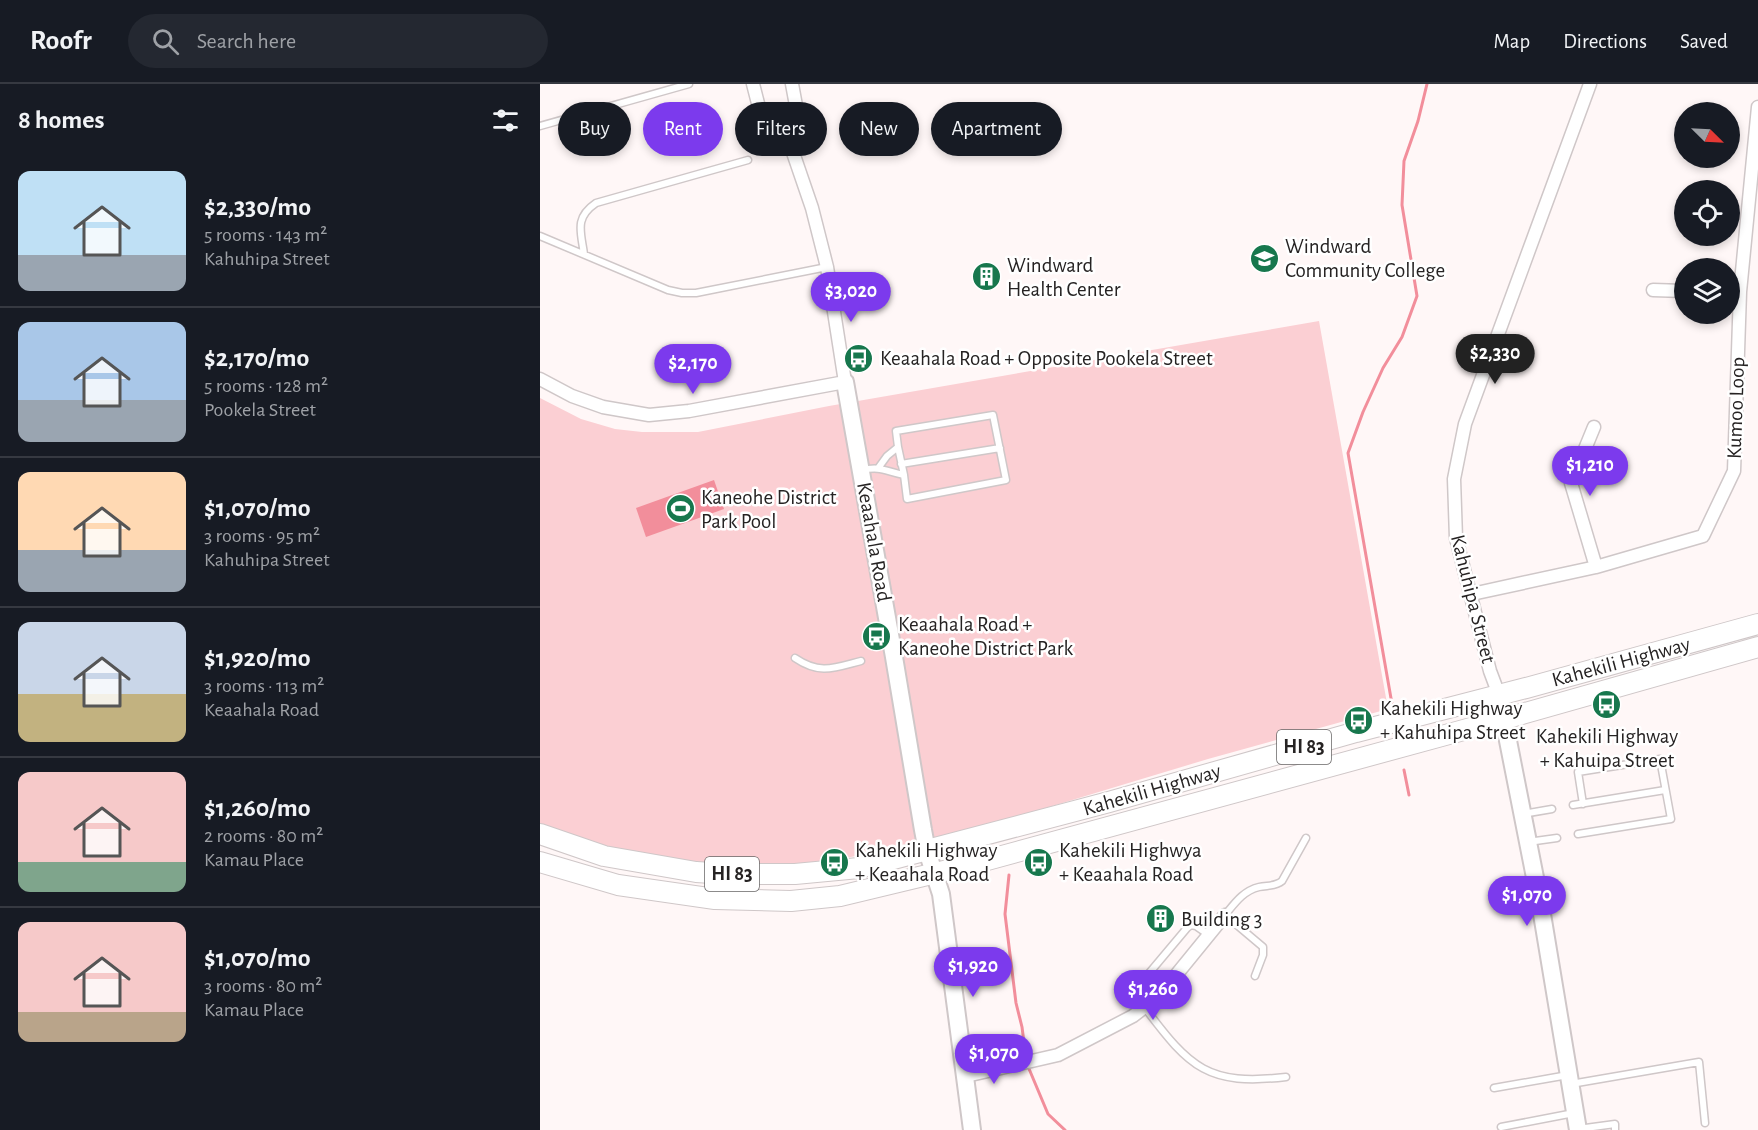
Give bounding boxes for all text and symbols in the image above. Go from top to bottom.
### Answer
search box [128,14,548,68]
icon: search [149,25,182,58]
text: Roofr [30,27,92,55]
text: Search here [197,30,296,52]
text: Map [1494,31,1530,52]
text: Directions [1563,31,1647,52]
text: Saved [1680,31,1728,52]
chip: Buy [558,102,631,156]
chip: Rent [643,102,723,156]
chip: Filters [735,102,827,156]
chip: New [839,102,919,156]
chip: Apartment [931,102,1062,156]
north arrow [1674,102,1740,168]
map controls [1674,102,1740,324]
icon: filters [489,104,522,137]
text: 8 homes [18,107,105,133]
button: locate [1674,180,1740,246]
text: $2,330/mo [204,194,311,220]
icon: home [66,195,138,267]
text: 5 rooms · 143 m² [204,225,327,245]
place label: Windward Community College [1285,236,1445,281]
school or university icon: Windward Community College [1248,242,1280,274]
text: Kahuhipa Street [204,249,330,269]
place label: Windward Health Center [1007,255,1121,300]
button: layers [1674,258,1740,324]
building icon: Windward Health Center [970,261,1002,293]
pin: $3,020 [802,272,900,323]
text: $3,020 [825,281,877,301]
pin: $2,330 [1446,334,1544,385]
bus stop icon: Keaahala Road + Opposite Pookela Street [843,342,875,374]
text: $2,330 [1470,343,1520,363]
pin: $2,170 [644,344,742,395]
text: $2,170/mo [204,345,309,371]
icon: home [66,346,138,418]
place label: Keaahala Road + Opposite Pookela Street [880,348,1213,369]
text: $2,170 [668,353,718,373]
street label: Kumoo Loop [1724,357,1748,459]
text: 5 rooms · 128 m² [204,376,328,396]
text: Pookela Street [204,400,316,420]
pin: $1,210 [1541,446,1639,497]
text: $1,210 [1566,455,1614,475]
street label: Keaahala Road [853,481,895,603]
place label: Kaneohe District Park Pool [701,487,837,532]
sports icon: Kaneohe District Park Pool [664,493,696,525]
text: $1,070/mo [204,495,311,521]
icon: home [66,496,138,568]
text: 3 rooms · 95 m² [204,526,320,546]
street label: Kahuhipa Street [1447,532,1499,666]
text: Kahuhipa Street [204,550,330,570]
place label: Keaahala Road + Kaneohe District Park [898,614,1074,659]
bus stop icon: Keaahala Road + Kaneohe District Park [861,620,893,652]
street label: Kahekili Highway [1550,633,1693,691]
text: $1,920/mo [204,645,311,671]
icon: home [66,646,138,718]
text: 3 rooms · 113 m² [204,676,324,696]
bus stop icon: Kahekili Highway + Kahuipa Street [1591,689,1623,721]
place label: Kahekili Highway + Kahuhipa Street [1380,698,1526,743]
text: Keaahala Road [204,700,319,720]
bus stop icon: Kahekili Highway + Kahuhipa Street [1343,704,1375,736]
place label: Kahekili Highway + Kahuipa Street [1536,726,1678,771]
road number: HI 83 [1277,730,1331,764]
street label: Kahekili Highway [1081,760,1223,820]
text: $1,260/mo [204,795,311,821]
icon: home [66,796,138,868]
text: 2 rooms · 80 m² [204,826,323,846]
place label: Kahekili Highway + Keaahala Road [855,840,997,885]
place label: Kahekili Highwya + Keaahala Road [1059,840,1202,885]
bus stop icon: Kahekili Highway + Keaahala Road [818,846,850,878]
bus stop icon: Kahekili Highwya + Keaahala Road [1022,846,1054,878]
text: Kamau Place [204,850,304,870]
road number: HI 83 [705,857,759,891]
pin: $1,070 [1478,876,1576,927]
text: $1,070 [1502,885,1552,905]
building icon: Building 3 [1144,903,1176,935]
place label: Building 3 [1181,909,1262,930]
text: $1,070/mo [204,945,311,971]
icon: home [66,946,138,1018]
pin: $1,920 [924,947,1022,998]
text: $1,920 [948,956,998,976]
pin: $1,260 [1104,970,1202,1021]
text: 3 rooms · 80 m² [204,976,322,996]
text: $1,260 [1128,979,1178,999]
text: Kamau Place [204,1000,304,1020]
pin: $1,070 [945,1034,1043,1085]
text: $1,070 [969,1043,1019,1063]

